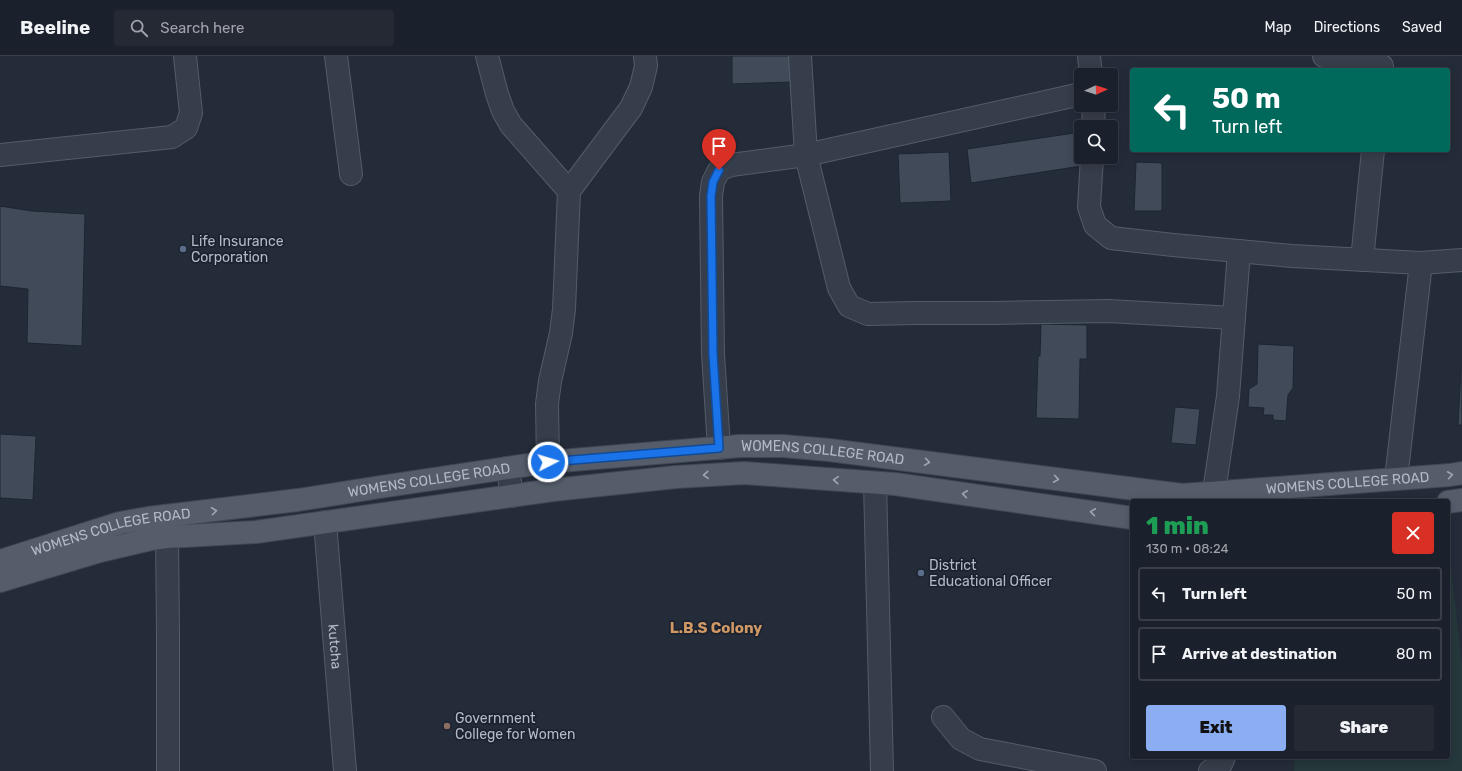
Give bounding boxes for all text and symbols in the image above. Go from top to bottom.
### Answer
search box [114,10,394,46]
text: Beeline [20,16,90,39]
icon: search [128,17,150,39]
text: Search here [160,19,244,37]
text: Map [1265,19,1292,36]
text: Directions [1314,19,1380,36]
text: Saved [1402,19,1442,36]
north arrow [1074,68,1118,112]
map controls [1074,68,1118,164]
text: 50 m [1212,82,1281,115]
icon: left [1146,84,1198,136]
text: Turn left [1212,116,1282,138]
button: search [1074,120,1118,164]
pin [702,129,736,170]
icon: arrive [708,135,730,157]
place label: Life Insurance Corporation [191,233,284,266]
marker: Life Insurance Corporation [178,244,188,254]
street label: WOMENS COLLEGE ROAD [741,437,905,468]
position arrow [527,441,569,483]
one-way arrow [924,457,930,466]
street label: WOMENS COLLEGE ROAD [347,459,511,500]
street label: WOMENS COLLEGE ROAD [1265,468,1430,497]
one-way arrow [703,471,709,480]
one-way arrow [1447,471,1453,480]
one-way arrow [1053,474,1059,483]
one-way arrow [833,476,839,485]
one-way arrow [962,490,968,499]
street label: WOMENS COLLEGE ROAD [29,504,191,559]
one-way arrow [211,507,217,516]
one-way arrow [1090,508,1096,517]
text: 1 min [1146,512,1209,540]
button: close [1392,512,1434,554]
text: 130 m · 08:24 [1146,541,1228,556]
place label: District Educational Officer [929,557,1053,590]
marker: District Educational Officer [916,568,926,578]
icon: left [1148,583,1170,605]
text: Turn left [1182,585,1247,603]
text: 50 m [1397,585,1432,603]
district label: L.B.S Colony [670,619,762,637]
street label: kutcha [325,623,345,670]
icon: arrive [1148,643,1170,665]
text: Arrive at destination [1182,645,1337,663]
text: 80 m [1396,645,1432,663]
button: Exit [1146,705,1286,751]
button: Share [1294,705,1434,751]
place label: Government College for Women [455,710,576,743]
marker: Government College for Women [442,721,452,731]

